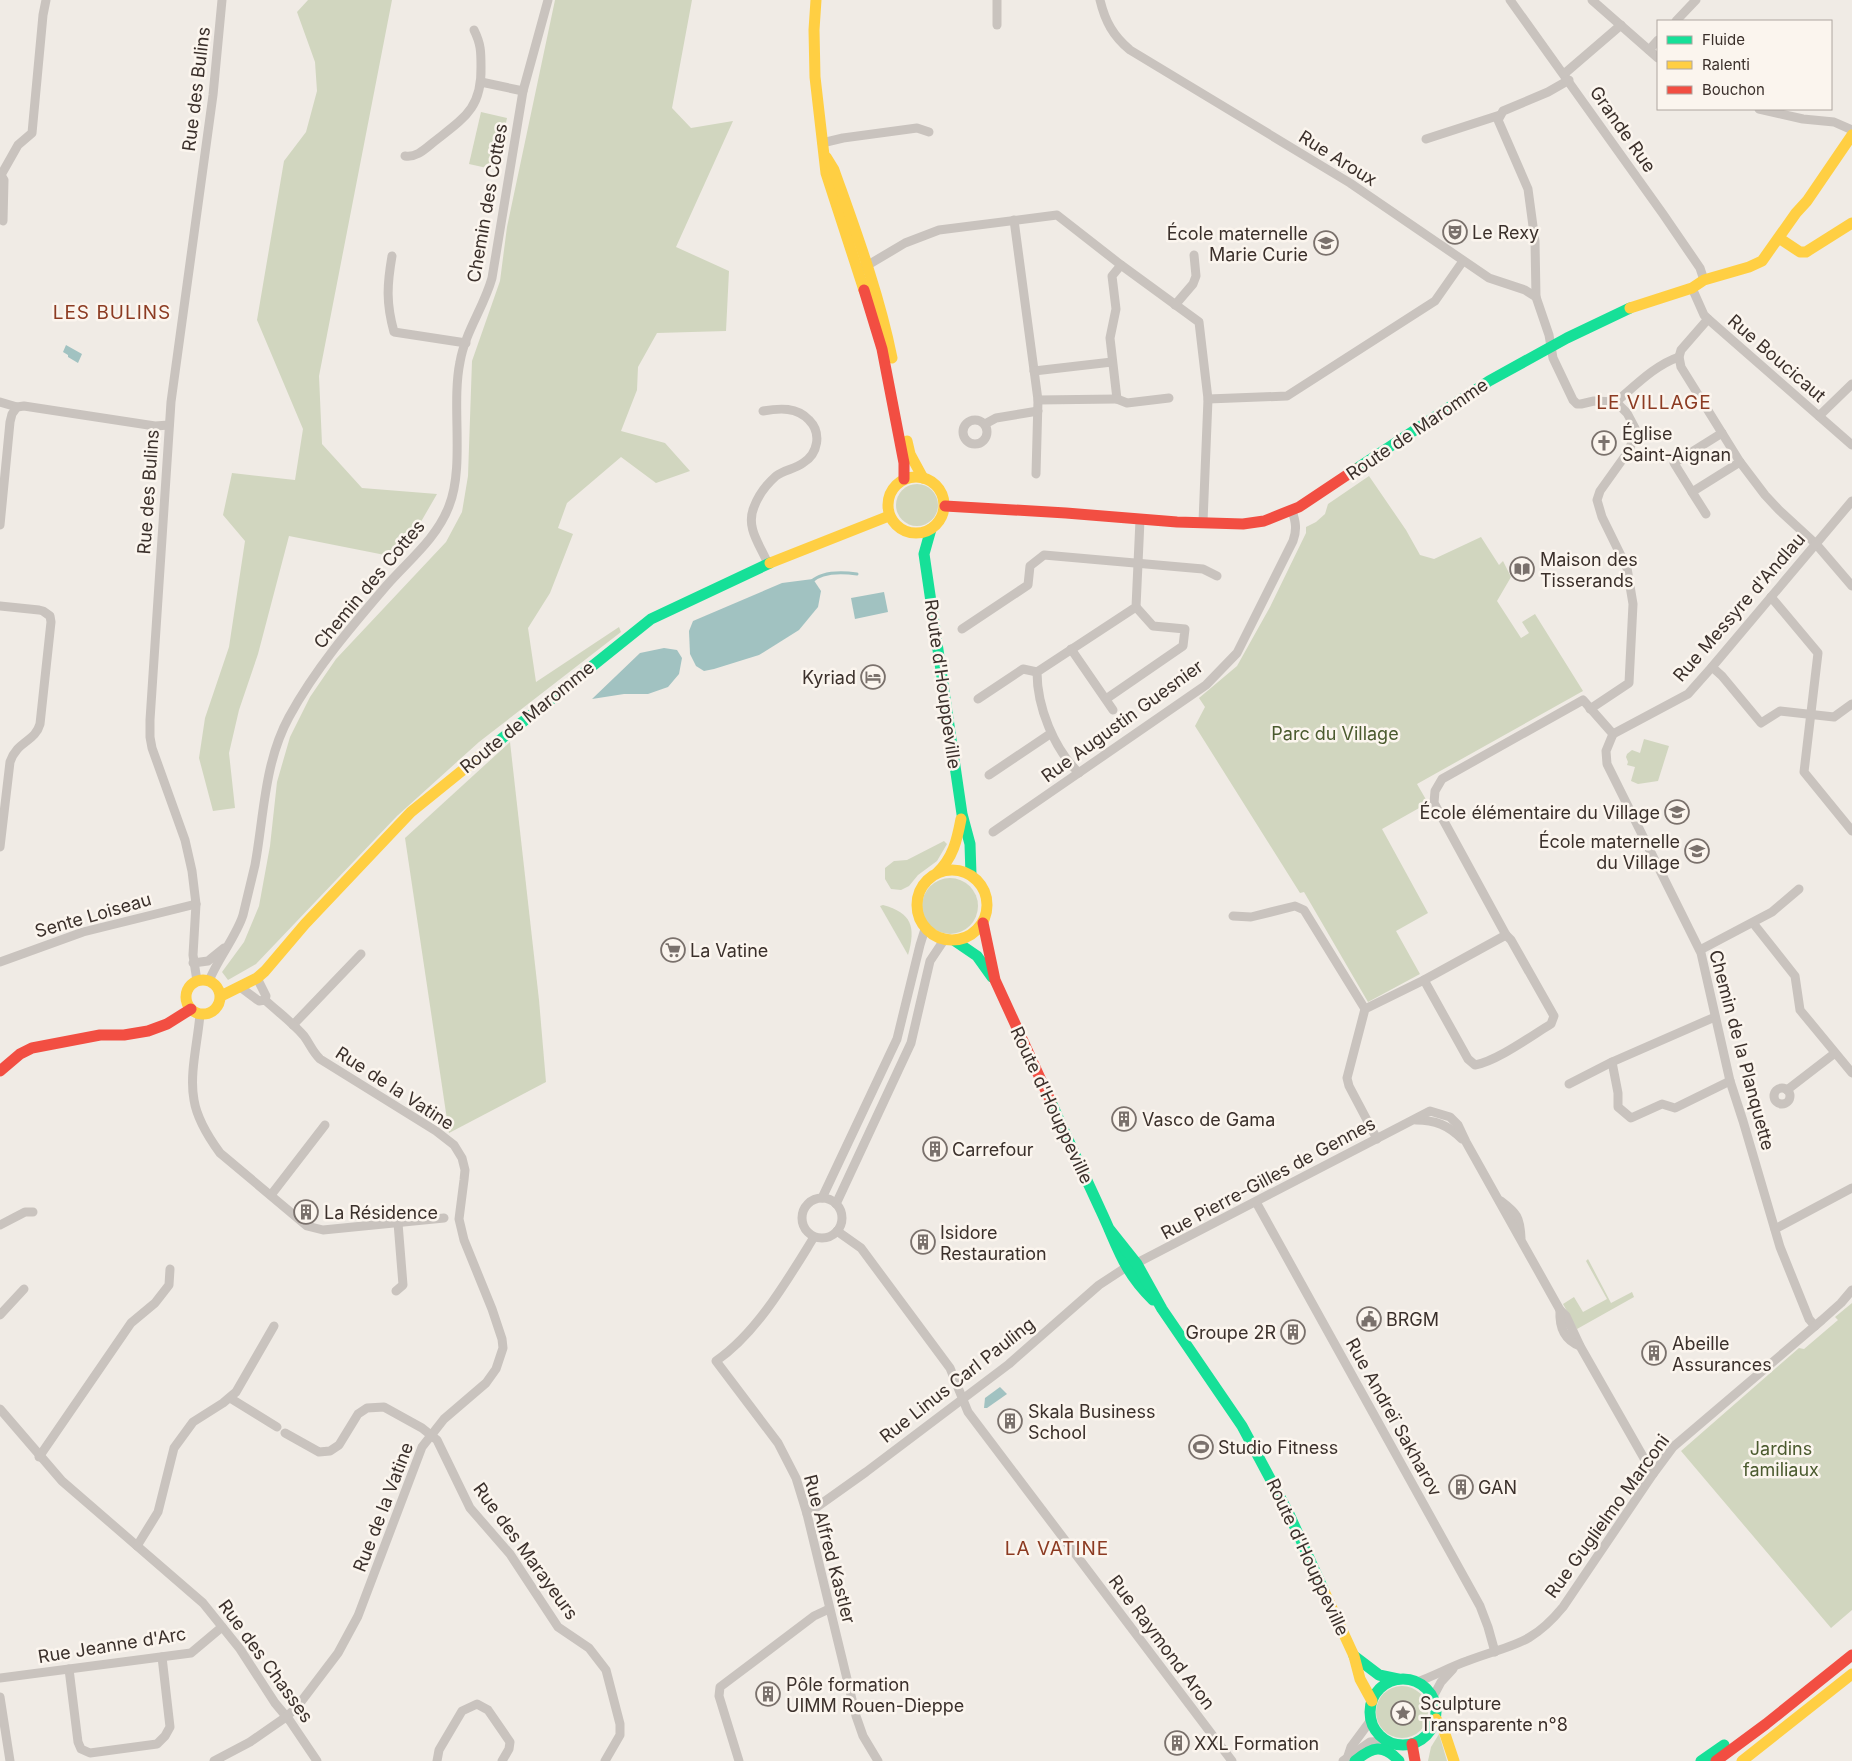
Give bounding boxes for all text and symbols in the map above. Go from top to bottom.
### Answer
legend [1657,20,1832,110]
street label: Rue des Bulins [178,26,214,152]
text: Fluide [1702,30,1745,49]
text: Ralenti [1702,55,1750,74]
text: Bouchon [1702,80,1765,99]
street label: Grande Rue [1586,82,1660,176]
street label: Chemin des Cottes [463,122,511,284]
street label: Rue Aroux [1295,126,1381,190]
theatre icon: Le Rexy [1442,219,1468,245]
place label: École maternelle Marie Curie [1167,222,1308,265]
place label: Le Rexy [1472,222,1539,243]
school or university icon: École maternelle Marie Curie [1313,230,1339,256]
district label: LES BULINS [53,301,171,324]
street label: Rue Boucicaut [1724,310,1830,406]
street label: Route de Maromme [1342,374,1492,484]
district label: LE VILLAGE [1596,391,1712,414]
place label: Église Saint-Aignan [1622,422,1731,465]
street label: Rue des Bulins [133,429,163,555]
church icon: Église Saint-Aignan [1591,430,1617,456]
street label: Chemin des Cottes [309,515,429,653]
street label: Rue Messyre d'Andlau [1669,528,1809,686]
place label: Maison des Tisserands [1540,549,1638,591]
library icon: Maison des Tisserands [1509,556,1535,582]
street label: Route d'Houppeville [921,598,965,770]
street label: Rue Augustin Guesnier [1037,655,1207,787]
street label: Route de Maromme [456,657,598,777]
hotel icon: Kyriad [860,664,886,690]
place label: Kyriad [802,667,856,688]
park label: Parc du Village [1271,723,1399,744]
school or university icon: École élémentaire du Village [1664,799,1690,825]
place label: École élémentaire du Village [1420,801,1660,823]
place label: École maternelle du Village [1539,830,1680,873]
school or university icon: École maternelle du Village [1684,838,1710,864]
street label: Sente Loiseau [32,888,154,942]
supermarket icon: La Vatine [660,937,686,963]
place label: La Vatine [690,940,768,961]
street label: Chemin de la Planquette [1705,947,1779,1153]
street label: Route d'Houppeville [1006,1023,1098,1187]
street label: Rue de la Vatine [332,1042,458,1134]
building icon: Vasco de Gama [1111,1106,1137,1132]
place label: Vasco de Gama [1142,1109,1275,1130]
street label: Rue Pierre-Gilles de Gennes [1157,1112,1379,1244]
building icon: Carrefour [922,1136,948,1162]
place label: Carrefour [952,1139,1034,1160]
building icon: La Résidence [293,1199,319,1225]
place label: La Résidence [324,1202,438,1223]
place label: Isidore Restauration [940,1222,1047,1264]
building icon: Isidore Restauration [910,1229,936,1255]
public building icon: BRGM [1356,1306,1382,1332]
place label: BRGM [1386,1309,1439,1330]
street label: Rue Linus Carl Pauling [875,1313,1039,1447]
building icon: Groupe 2R [1280,1319,1306,1345]
place label: Groupe 2R [1186,1322,1276,1343]
place label: Abeille Assurances [1672,1333,1772,1375]
street label: Rue Andreï Sakharov [1342,1334,1446,1500]
building icon: Abeille Assurances [1641,1340,1667,1366]
place label: Skala Business School [1028,1401,1155,1443]
building icon: Skala Business School [997,1408,1023,1434]
street label: Rue Guglielmo Marconi [1541,1430,1673,1602]
sports icon: Studio Fitness [1188,1434,1214,1460]
place label: Studio Fitness [1218,1437,1338,1458]
park label: Jardins familiaux [1743,1438,1819,1480]
street label: Rue de la Vatine [349,1439,417,1575]
street label: Rue Alfred Kastler [800,1472,860,1626]
building icon: GAN [1448,1474,1474,1500]
street label: Route d'Houppeville [1262,1475,1354,1639]
place label: GAN [1478,1477,1517,1498]
street label: Rue des Marayeurs [469,1478,583,1624]
district label: LA VATINE [1005,1537,1109,1560]
street label: Rue Raymond Aron [1105,1571,1219,1713]
street label: Rue des Chasses [214,1595,318,1727]
street label: Rue Jeanne d'Arc [36,1623,188,1667]
place label: Pôle formation UIMM Rouen-Dieppe [786,1674,964,1716]
building icon: Pôle formation UIMM Rouen-Dieppe [755,1681,781,1707]
place label: Sculpture Transparente n°8 [1420,1693,1568,1735]
place icon: Sculpture Transparente n°8 [1390,1700,1416,1726]
building icon: XXL Formation [1164,1730,1190,1756]
place label: XXL Formation [1194,1733,1319,1754]

